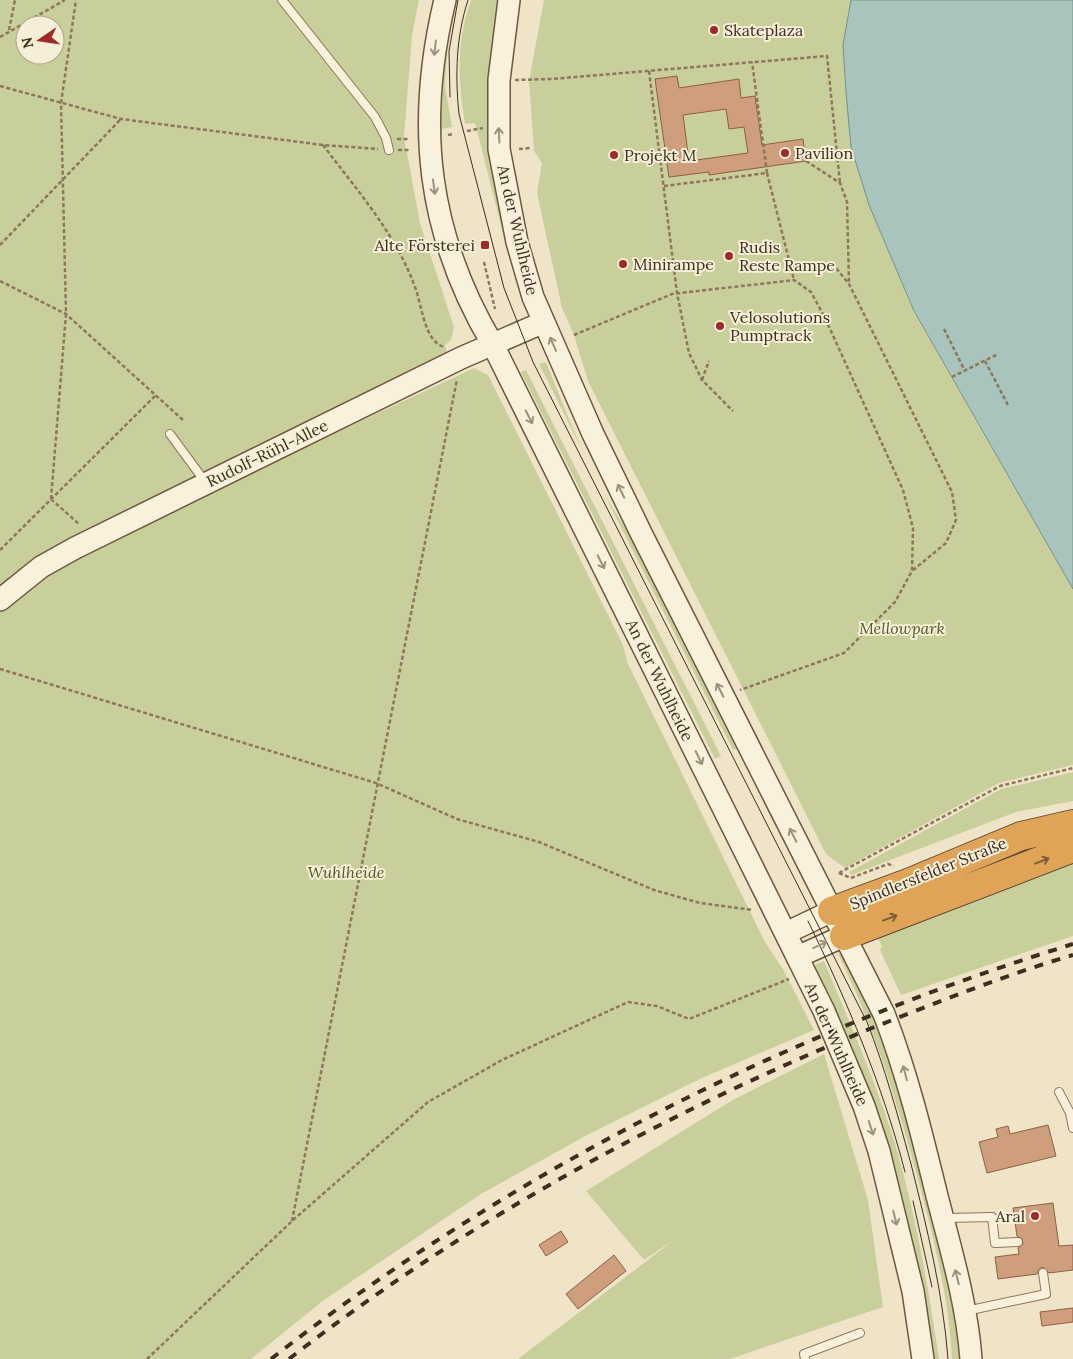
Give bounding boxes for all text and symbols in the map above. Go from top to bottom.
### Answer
north arrow [15,15,65,65]
place label: Skateplaza [724,20,803,40]
marker: Skateplaza [708,24,720,36]
text: N [17,35,37,50]
one-way arrow [430,39,440,55]
one-way arrow [494,128,503,144]
place label: Pavilion [795,143,853,163]
place label: Projekt M [624,145,697,165]
marker: Pavilion [779,147,791,159]
marker: Projekt M [608,149,620,161]
street label: An der Wuhlheide [493,162,543,297]
one-way arrow [429,178,439,194]
place label: Alte Försterei [373,235,475,255]
place label: Rudis Reste Rampe [739,237,835,275]
marker: Alte Försterei [479,239,491,251]
marker: Rudis Reste Rampe [723,250,735,262]
place label: Minirampe [633,254,714,274]
marker: Minirampe [617,258,629,270]
place label: Velosolutions Pumptrack [729,307,830,345]
marker: Velosolutions Pumptrack [714,320,726,332]
one-way arrow [548,337,558,352]
one-way arrow [524,409,534,424]
street label: Rudolf-Rühl-Allee [203,415,331,491]
one-way arrow [616,484,625,499]
one-way arrow [597,554,607,569]
street label: An der Wuhlheide [621,615,698,745]
park label: Mellowpark [859,618,945,638]
one-way arrow [715,683,724,698]
one-way arrow [695,750,704,765]
one-way arrow [788,828,798,843]
street label: Spindlersfelder Straße [847,832,1010,914]
one-way arrow [1034,855,1049,865]
park label: Wuhlheide [308,862,385,882]
one-way arrow [882,913,897,923]
one-way arrow [813,940,828,950]
street label: An der Wuhlheide [800,978,873,1109]
one-way arrow [900,1065,909,1081]
one-way arrow [867,1120,877,1136]
place label: Aral [995,1206,1025,1226]
one-way arrow [890,1209,900,1225]
marker: Aral [1029,1210,1041,1222]
one-way arrow [952,1269,961,1285]

